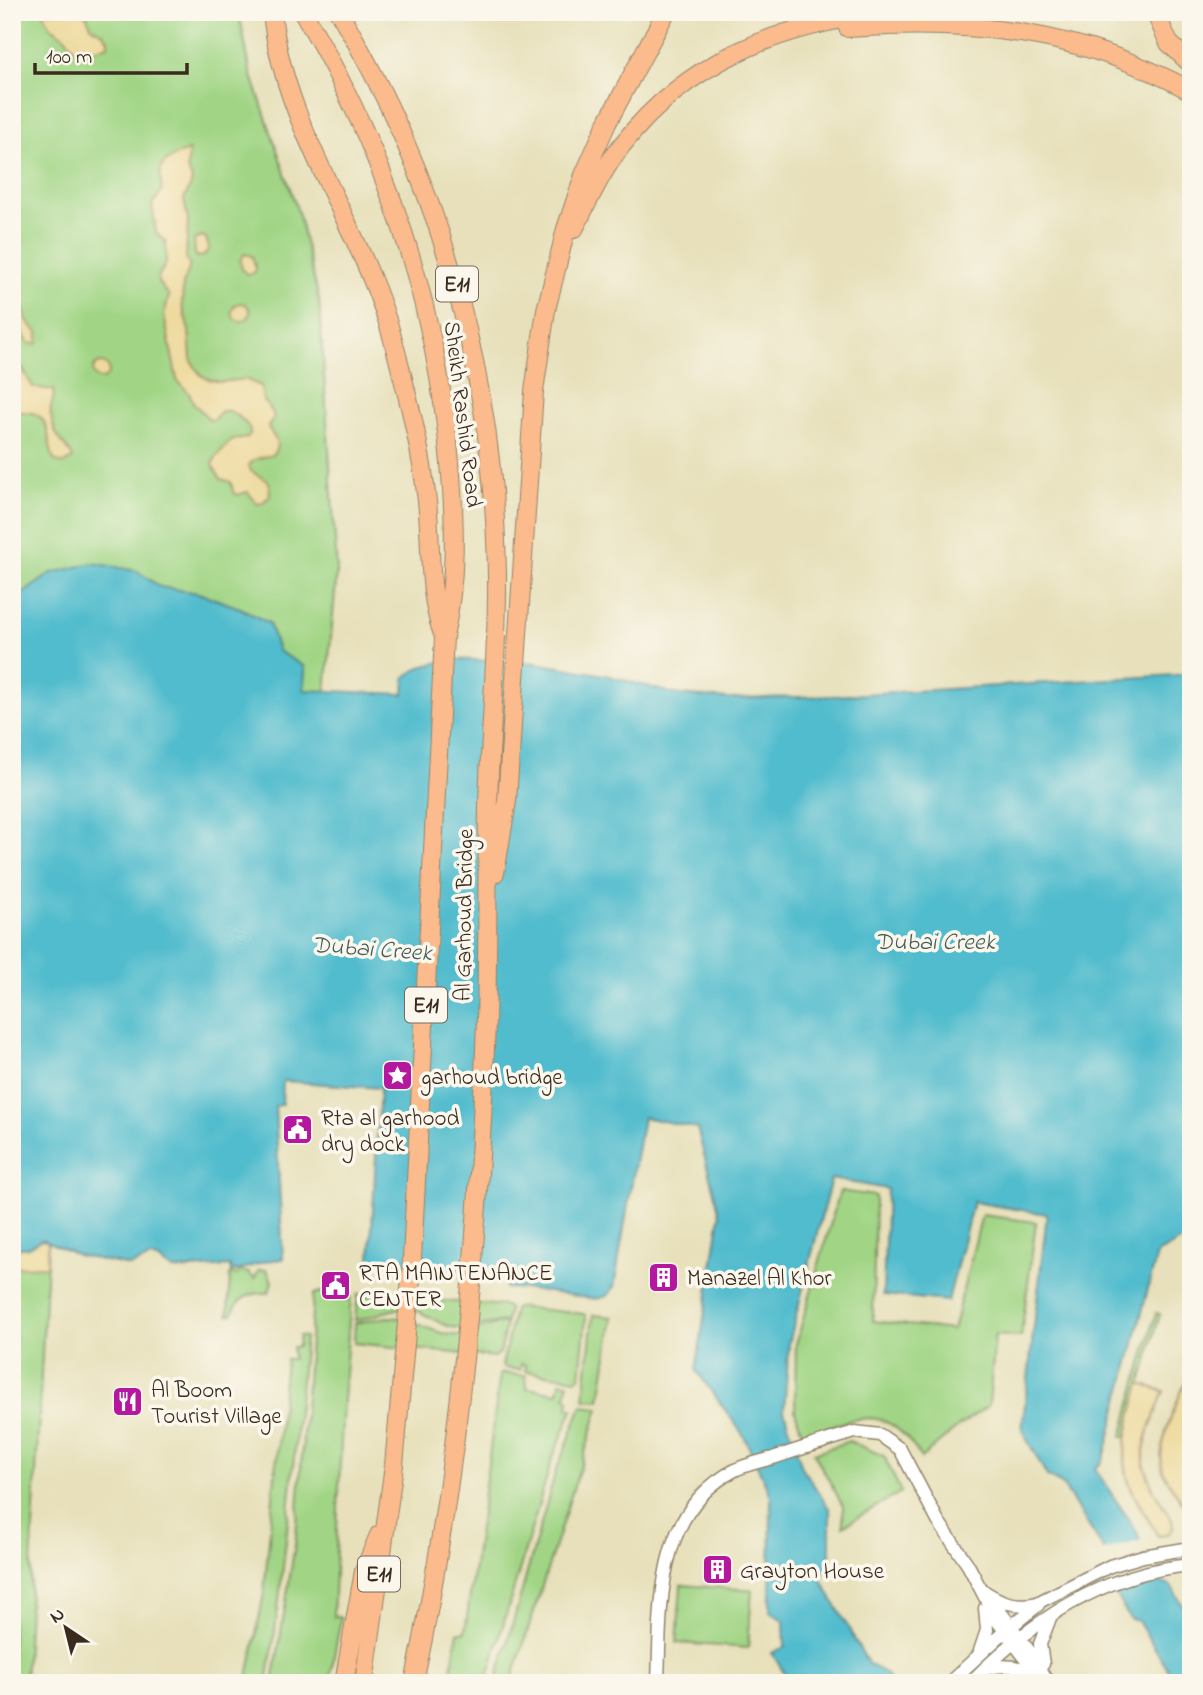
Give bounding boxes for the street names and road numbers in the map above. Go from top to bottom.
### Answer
road number: E11 [436,266,478,302]
street label: Sheikh Rashid Road [434,319,489,509]
street label: Al Garhoud Bridge [447,828,485,1002]
road number: E11 [405,988,447,1023]
road number: E11 [358,1556,400,1592]

